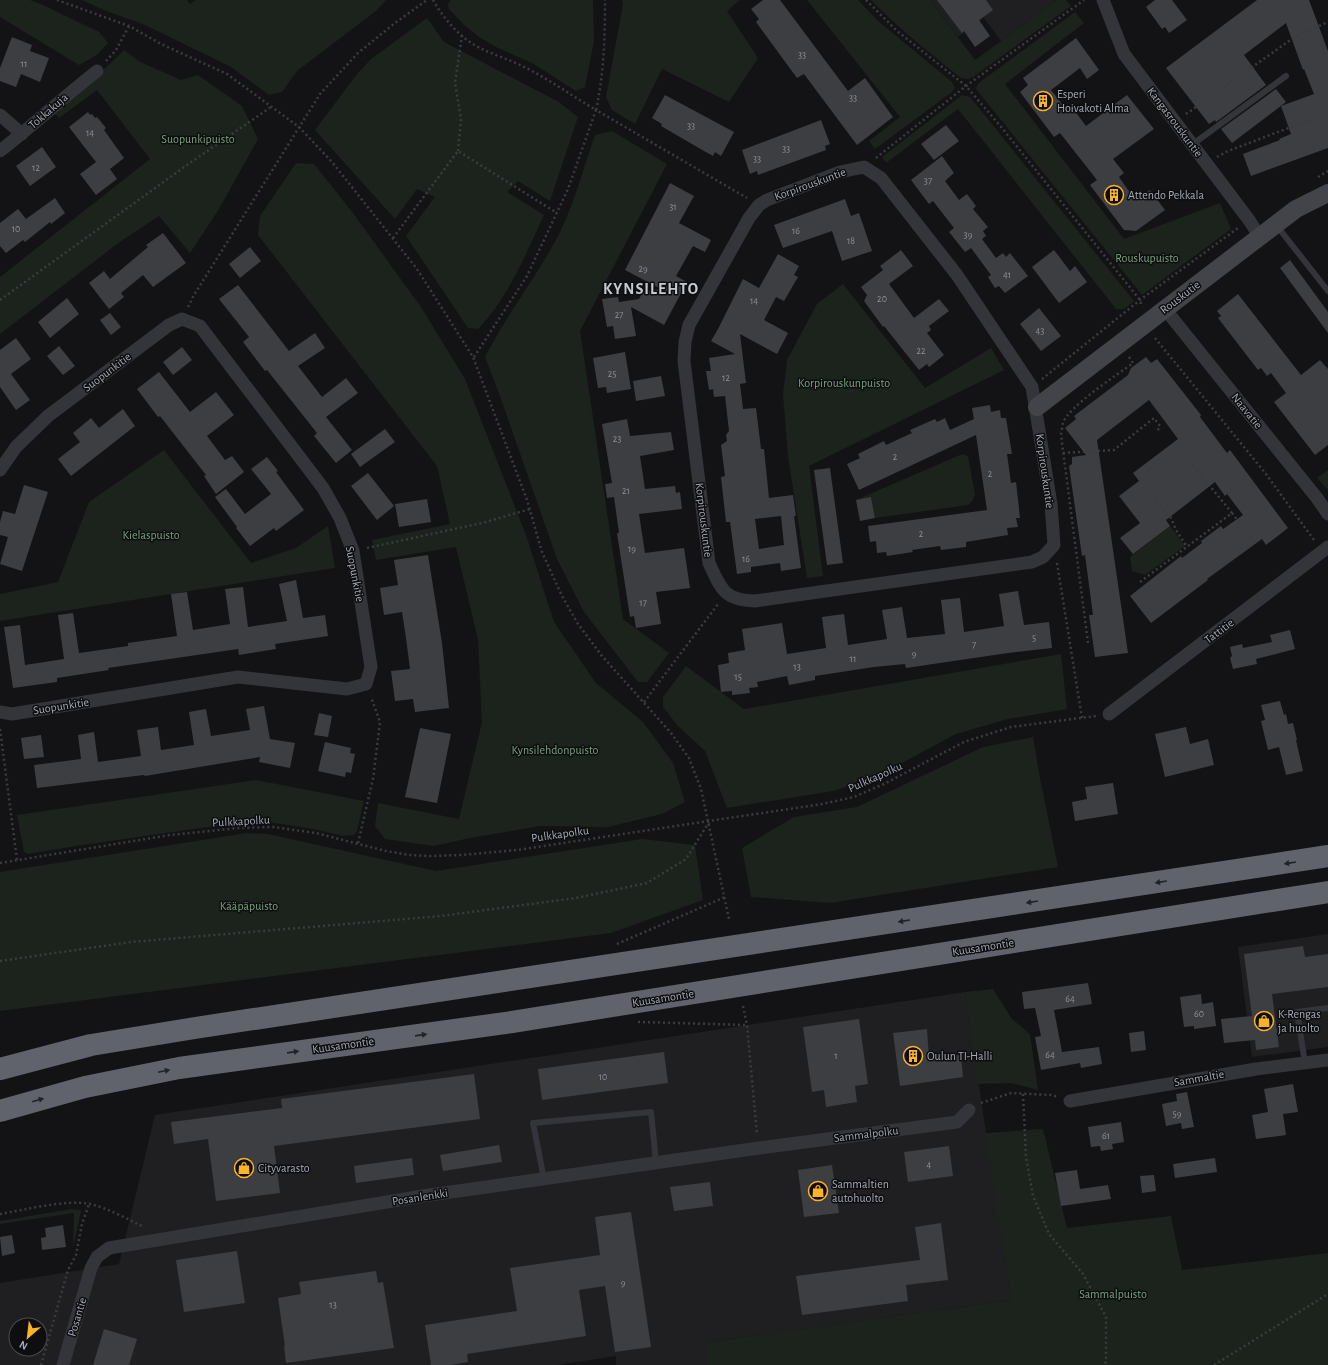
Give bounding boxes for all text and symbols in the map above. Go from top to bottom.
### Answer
house number: 33 [798,50,806,60]
house number: 11 [21,59,27,69]
street label: Kangasrouskuntie [1145,85,1205,159]
place label: Esperi Hoivakoti Alma [1057,88,1130,114]
building icon: Esperi Hoivakoti Alma [1032,90,1054,112]
street label: Tokkakuja [26,91,71,132]
house number: 33 [849,93,857,103]
house number: 33 [687,121,695,131]
house number: 14 [86,128,94,138]
park label: Suopunkipuisto [161,133,235,145]
house number: 33 [782,144,790,154]
house number: 33 [753,154,761,164]
house number: 12 [32,163,40,173]
street label: Korpirouskuntie [773,166,847,202]
house number: 37 [924,176,932,186]
building icon: Attendo Pekkala [1103,184,1125,206]
place label: Attendo Pekkala [1128,189,1204,201]
house number: 31 [669,202,677,212]
house number: 10 [12,224,20,234]
house number: 16 [792,226,800,236]
house number: 39 [964,230,973,240]
house number: 18 [847,236,855,246]
park label: Rouskupuisto [1115,252,1179,264]
house number: 29 [638,264,648,274]
house number: 41 [1003,270,1011,280]
street label: Rouskutie [1158,278,1202,316]
district label: KYNSILEHTO [603,281,699,297]
house number: 20 [877,294,887,304]
house number: 14 [750,296,758,306]
house number: 27 [615,310,623,320]
house number: 43 [1036,326,1044,336]
house number: 22 [916,346,926,356]
street label: Suopunkitie [81,350,133,394]
house number: 25 [608,369,616,379]
house number: 12 [722,373,730,383]
park label: Korpirouskunpuisto [798,377,890,389]
street label: Naavatie [1229,391,1265,431]
street label: Korpirouskuntie [1034,433,1056,509]
house number: 23 [613,434,621,444]
house number: 2 [893,452,898,462]
house number: 2 [988,469,993,479]
street label: Korpirouskuntie [693,482,715,558]
house number: 21 [622,486,630,496]
park label: Kielaspuisto [122,529,180,541]
house number: 2 [919,529,924,539]
house number: 19 [628,544,636,554]
street label: Suopunkitie [344,545,366,603]
house number: 16 [742,554,750,564]
house number: 17 [639,598,647,608]
street label: Tattitie [1202,616,1236,646]
house number: 5 [1032,633,1036,643]
house number: 7 [972,640,976,650]
house number: 9 [912,649,917,659]
house number: 11 [850,654,856,664]
house number: 13 [793,662,801,672]
house number: 15 [734,672,742,682]
street label: Suopunkitie [32,696,90,716]
park label: Kynsilehdonpuisto [512,744,599,757]
street label: Pulkkapolku [846,760,904,794]
street label: Pulkkapolku [212,813,270,829]
street label: Pulkkapolku [530,824,590,844]
one-way arrow [1283,860,1296,866]
one-way arrow [1155,879,1167,885]
one-way arrow [1026,899,1039,905]
park label: Kääpäpuisto [220,900,278,912]
one-way arrow [898,918,910,924]
street label: Kuusamontie [951,936,1015,958]
street label: Kuusamontie [631,987,695,1009]
house number: 64 [1065,994,1075,1004]
place label: K-Rengas ja huolto [1278,1008,1321,1035]
house number: 60 [1194,1009,1204,1019]
shop icon: K-Rengas ja huolto [1253,1010,1275,1032]
one-way arrow [415,1031,427,1038]
street label: Kuusamontie [311,1035,375,1055]
building icon: Oulun TI-Halli [902,1045,924,1067]
one-way arrow [287,1049,299,1055]
place label: Oulun TI-Halli [927,1050,992,1062]
house number: 64 [1045,1050,1055,1060]
house number: 1 [834,1051,838,1061]
one-way arrow [158,1067,170,1073]
street label: Sammaltie [1173,1068,1225,1088]
house number: 10 [599,1072,607,1082]
one-way arrow [32,1097,44,1103]
house number: 59 [1173,1109,1182,1119]
street label: Sammalpolku [833,1124,899,1144]
house number: 61 [1102,1131,1110,1141]
shop icon: Cityvarasto [233,1157,255,1179]
house number: 4 [927,1160,932,1170]
place label: Cityvarasto [258,1162,310,1175]
place label: Sammaltien autohuolto [832,1178,889,1204]
shop icon: Sammaltien autohuolto [807,1180,829,1202]
street label: Posanlenkki [391,1187,449,1207]
house number: 9 [621,1278,626,1288]
park label: Sammalpuisto [1079,1288,1147,1300]
street label: Posantie [65,1296,89,1338]
house number: 13 [329,1300,337,1310]
north arrow [8,1317,48,1357]
text: N [18,1339,30,1352]

